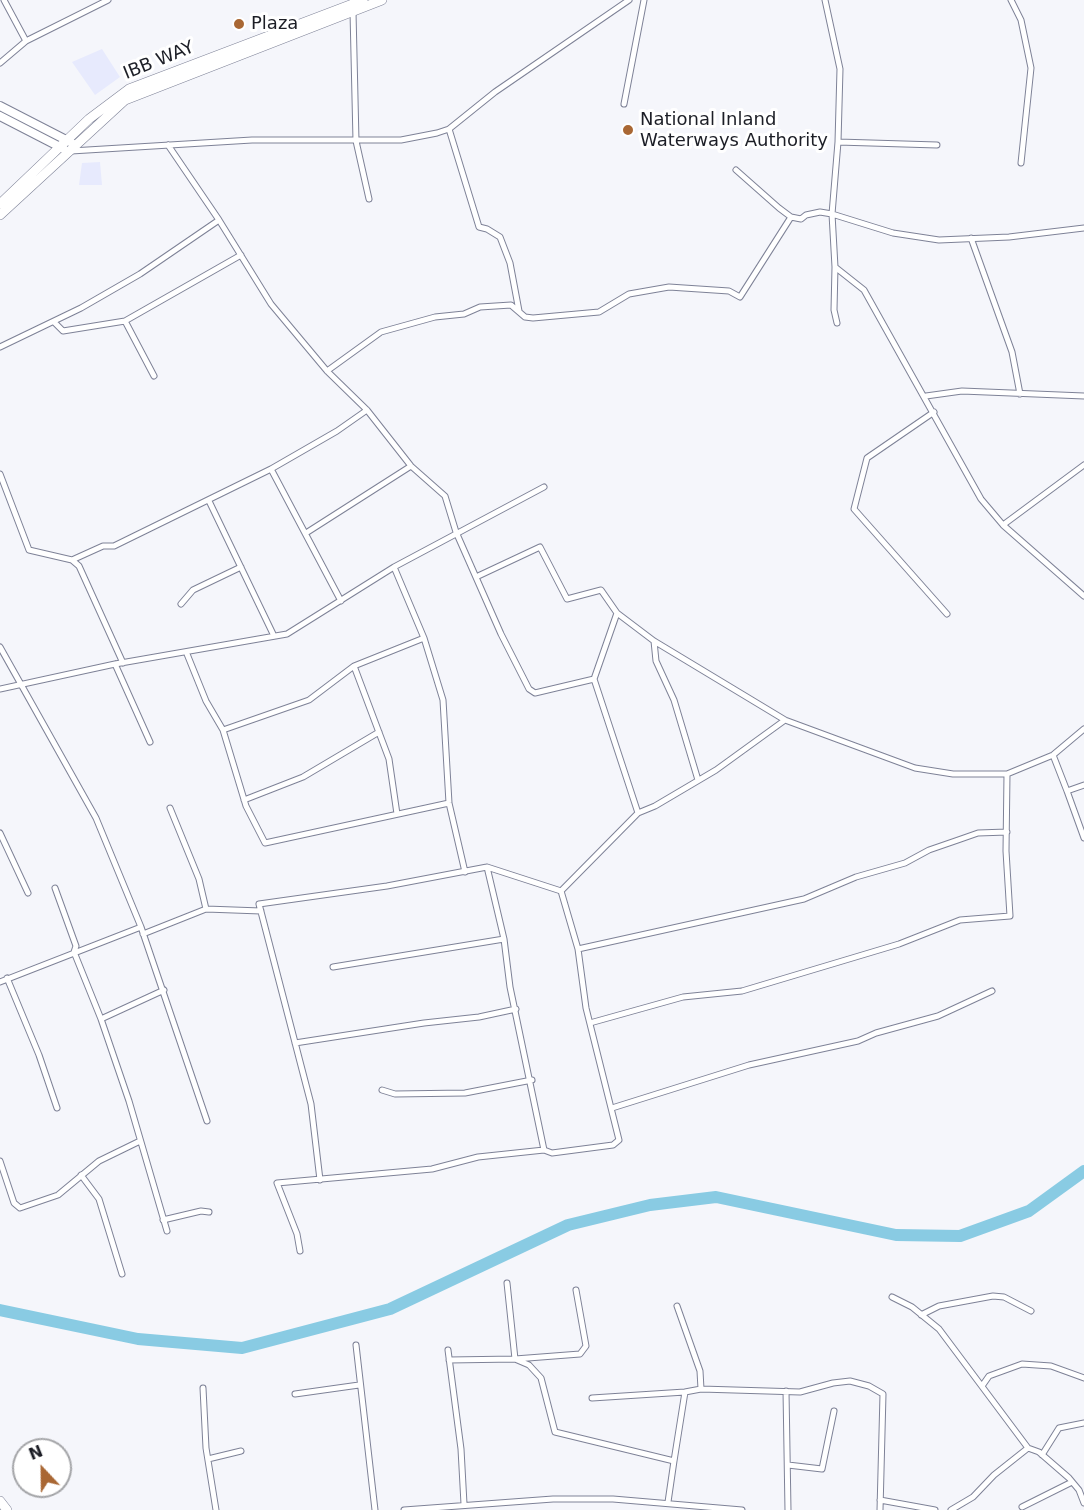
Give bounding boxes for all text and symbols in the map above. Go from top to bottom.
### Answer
place label: Plaza [251,13,298,35]
marker: Plaza [232,17,246,31]
street label: IBB WAY [120,37,198,85]
place label: National Inland Waterways Authority [640,109,828,152]
marker: National Inland Waterways Authority [621,123,635,137]
north arrow [12,1438,72,1498]
text: N [26,1441,46,1464]

